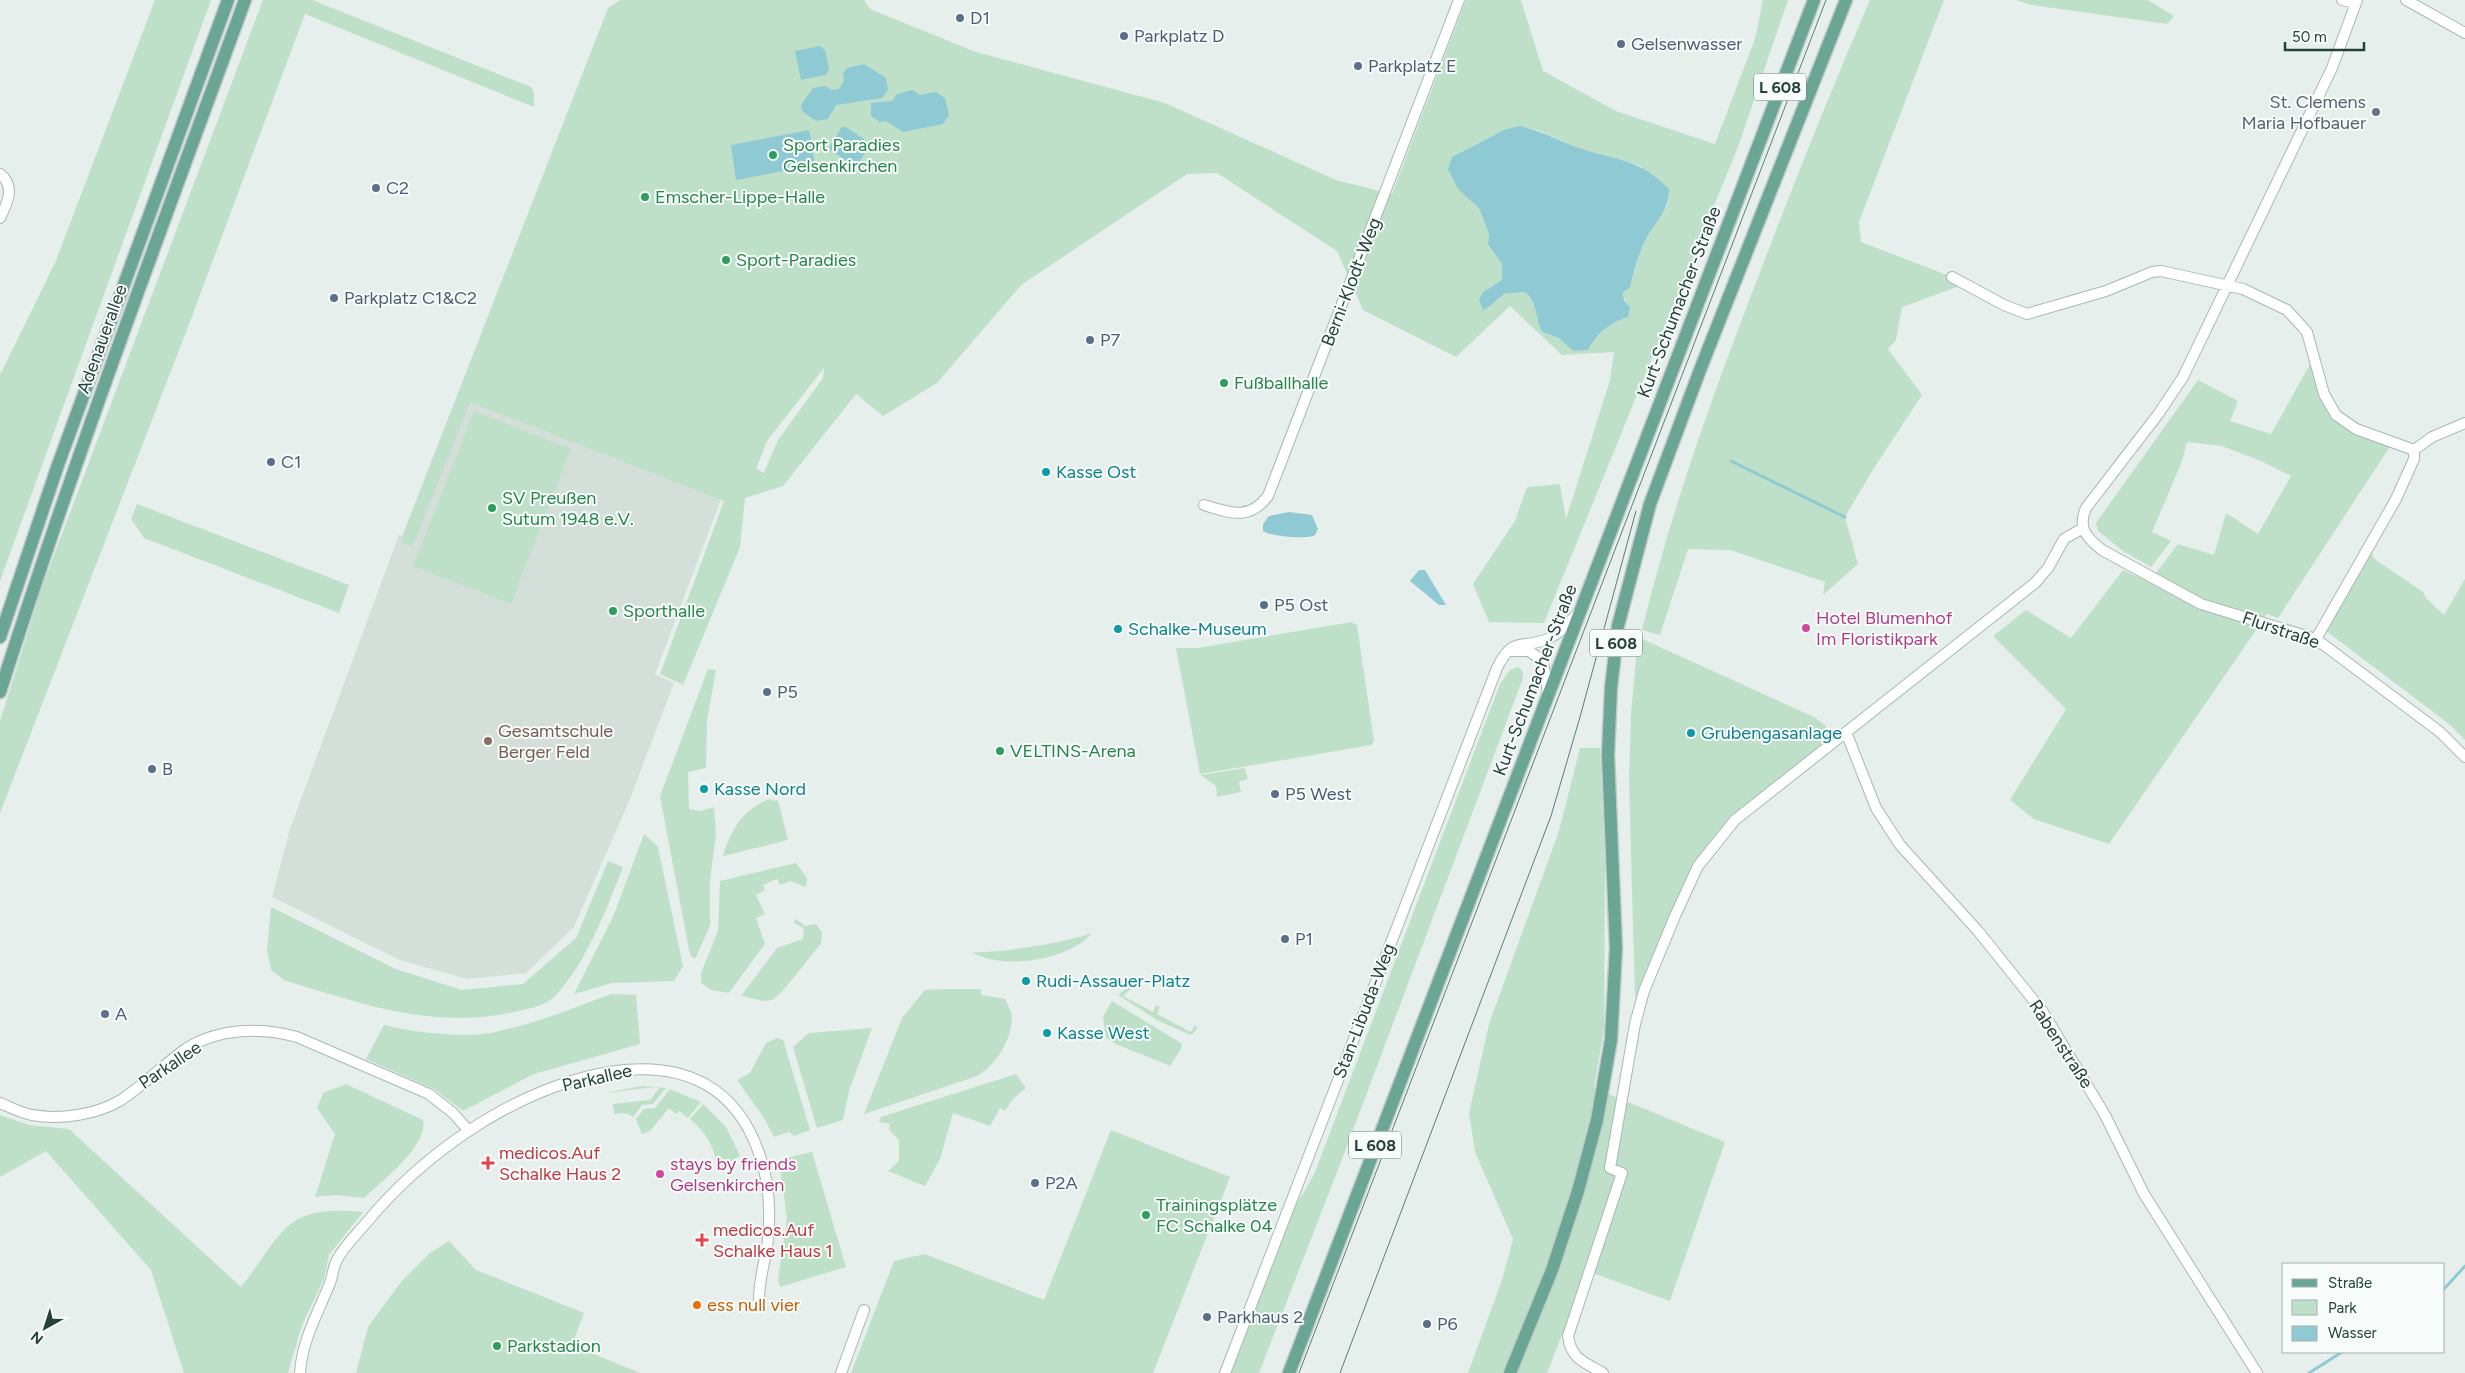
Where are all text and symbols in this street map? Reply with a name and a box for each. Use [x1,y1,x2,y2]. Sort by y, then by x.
place label: D1 [970,7,990,29]
marker: D1 [954,12,966,24]
scale bar [2285,20,2364,52]
place label: Parkplatz D [1134,25,1225,47]
text: 50 m [2292,28,2327,46]
marker: Parkplatz D [1118,30,1130,42]
place label: Gelsenwasser [1631,33,1742,55]
marker: Gelsenwasser [1615,38,1627,50]
place label: Parkplatz E [1368,55,1457,77]
marker: Parkplatz E [1352,60,1364,72]
road number: L 608 [1754,74,1806,100]
place label: St. Clemens Maria Hofbauer [2241,91,2366,134]
marker: St. Clemens Maria Hofbauer [2370,106,2382,118]
place label: Sport Paradies Gelsenkirchen [783,134,900,177]
marker: Sport Paradies Gelsenkirchen [767,149,779,161]
place label: C2 [386,177,409,199]
marker: C2 [370,182,382,194]
place label: Emscher-Lippe-Halle [655,186,825,208]
marker: Emscher-Lippe-Halle [639,191,651,203]
street label: Kurt-Schumacher-Straße [1632,203,1726,401]
street label: Berni-Klodt-Weg [1316,215,1386,349]
place label: Sport-Paradies [736,249,856,271]
marker: Sport-Paradies [720,254,732,266]
street label: Adenauerallee [72,281,132,397]
place label: Parkplatz C1&C2 [344,287,477,309]
marker: Parkplatz C1&C2 [328,292,340,304]
place label: P7 [1100,329,1120,351]
marker: P7 [1084,334,1096,346]
place label: Fußballhalle [1234,372,1329,394]
marker: Fußballhalle [1218,377,1230,389]
place label: C1 [281,451,301,473]
marker: C1 [265,456,277,468]
place label: Kasse Ost [1056,461,1136,483]
marker: Kasse Ost [1040,466,1052,478]
place label: SV Preußen Sutum 1948 e.V. [502,487,634,530]
marker: SV Preußen Sutum 1948 e.V. [486,502,498,514]
street label: Kurt-Schumacher-Straße [1488,581,1582,779]
place label: P5 Ost [1274,594,1329,616]
marker: P5 Ost [1258,599,1270,611]
place label: Sporthalle [623,600,705,622]
marker: Sporthalle [607,605,619,617]
place label: Hotel Blumenhof Im Floristikpark [1816,607,1953,650]
street label: Flurstraße [2239,607,2323,654]
place label: Schalke-Museum [1128,618,1267,640]
marker: Hotel Blumenhof Im Floristikpark [1800,622,1812,634]
marker: Schalke-Museum [1112,623,1124,635]
road number: L 608 [1590,630,1642,656]
place label: P5 [777,681,798,703]
marker: P5 [761,686,773,698]
place label: Gesamtschule Berger Feld [498,720,613,763]
place label: Grubengasanlage [1701,722,1842,744]
marker: Grubengasanlage [1685,727,1697,739]
marker: Gesamtschule Berger Feld [482,735,494,747]
place label: VELTINS-Arena [1010,740,1136,762]
marker: VELTINS-Arena [994,745,1006,757]
place label: B [162,758,173,780]
marker: B [146,763,158,775]
place label: Kasse Nord [714,778,806,800]
marker: Kasse Nord [698,783,710,795]
place label: P5 West [1285,783,1352,805]
marker: P5 West [1269,788,1281,800]
place label: P1 [1295,928,1313,950]
marker: P1 [1279,933,1291,945]
street label: Stan-Libuda-Weg [1328,940,1400,1082]
place label: Rudi-Assauer-Platz [1036,970,1191,992]
marker: Rudi-Assauer-Platz [1020,975,1032,987]
street label: Rabenstraße [2024,996,2098,1093]
place label: A [115,1003,127,1025]
marker: A [99,1008,111,1020]
place label: Kasse West [1057,1022,1150,1044]
marker: Kasse West [1041,1027,1053,1039]
street label: Parkallee [135,1036,206,1094]
street label: Parkallee [560,1059,634,1097]
road number: L 608 [1349,1132,1401,1158]
place label: medicos.Auf Schalke Haus 2 [499,1142,621,1185]
place label: stays by friends Gelsenkirchen [670,1153,796,1196]
marker: medicos.Auf Schalke Haus 2 [481,1156,495,1170]
marker: stays by friends Gelsenkirchen [654,1168,666,1180]
place label: P2A [1045,1172,1078,1194]
marker: P2A [1029,1177,1041,1189]
place label: Trainingsplätze FC Schalke 04 [1156,1194,1277,1237]
marker: Trainingsplätze FC Schalke 04 [1140,1209,1152,1221]
place label: medicos.Auf Schalke Haus 1 [713,1219,833,1262]
marker: medicos.Auf Schalke Haus 1 [695,1233,709,1247]
legend [2282,1263,2445,1353]
text: Straße [2328,1274,2372,1292]
place label: ess null vier [707,1294,800,1316]
marker: ess null vier [691,1299,703,1311]
text: Park [2328,1299,2357,1317]
north arrow [20,1303,70,1353]
place label: Parkhaus 2 [1217,1306,1303,1328]
marker: Parkhaus 2 [1201,1311,1213,1323]
place label: P6 [1437,1313,1458,1335]
marker: P6 [1421,1318,1433,1330]
text: Wasser [2328,1324,2377,1342]
text: N [28,1328,47,1348]
place label: Parkstadion [507,1335,601,1357]
marker: Parkstadion [491,1340,503,1352]

